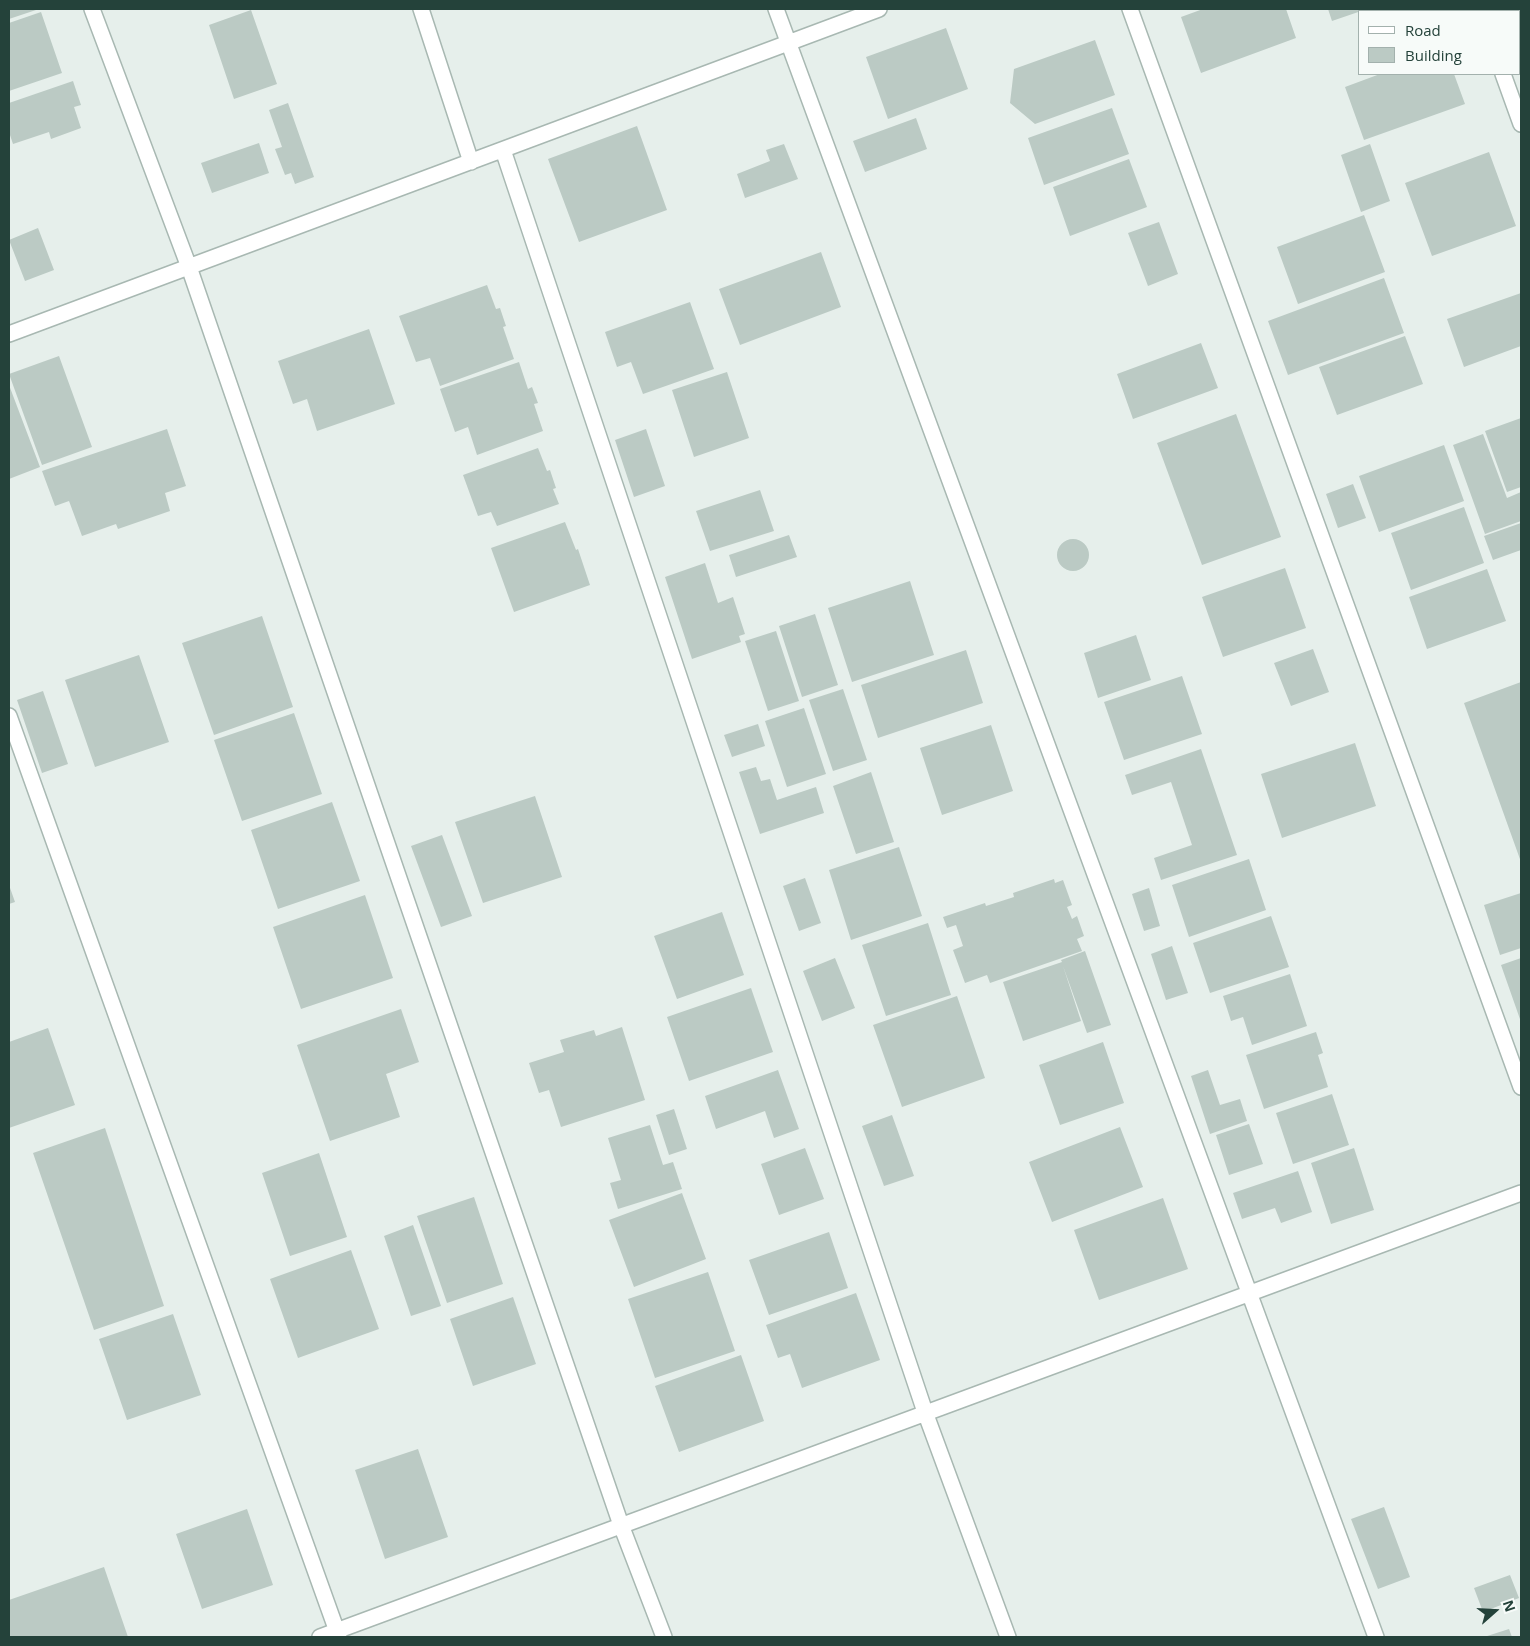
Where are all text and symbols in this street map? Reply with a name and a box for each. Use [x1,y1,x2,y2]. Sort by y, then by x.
legend [1358,10,1520,75]
text: Road [1405,20,1441,40]
text: Building [1405,45,1462,65]
north arrow [1470,1586,1520,1636]
text: N [1499,1597,1520,1614]

